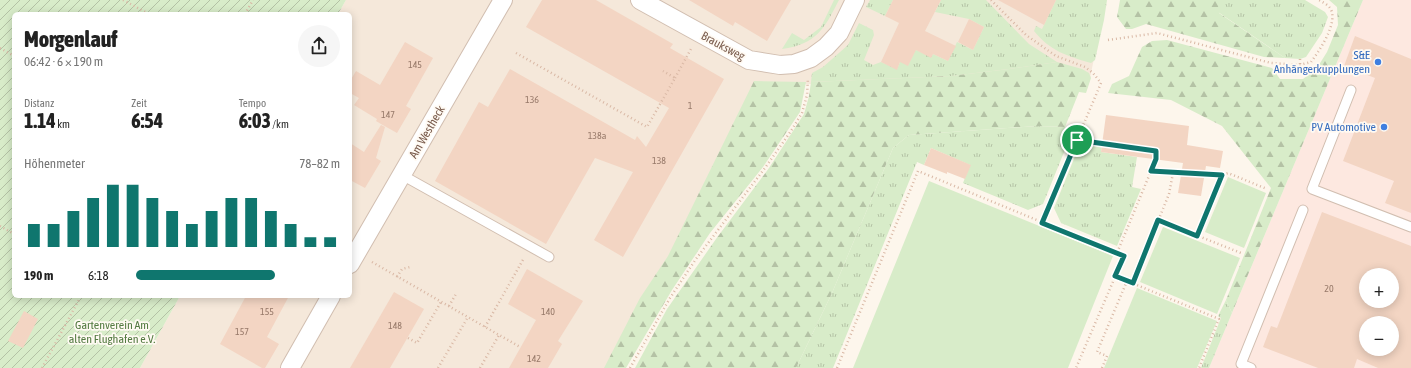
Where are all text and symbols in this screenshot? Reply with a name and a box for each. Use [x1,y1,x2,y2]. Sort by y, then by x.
button: share [298,25,340,67]
text: Morgenlauf [24,26,117,52]
street label: Brauksweg [699,29,748,64]
place label: S&E Anhängerkupplungen [1274,48,1370,76]
text: 06:42 · 6 × 190 m [24,54,103,69]
marker: S&E Anhängerkupplungen [1373,57,1383,67]
house number: 145 [408,59,422,70]
house number: 136 [525,94,539,105]
text: Distanz [24,97,54,109]
text: Zeit [131,97,147,109]
text: Tempo [239,97,266,109]
house number: 1 [688,100,693,111]
street label: Am Westheck [406,103,448,161]
text: 1.14 [24,109,56,132]
text: 6:54 [131,109,163,132]
text: 6:03 [239,109,271,132]
house number: 147 [381,109,395,120]
text: km [56,118,70,130]
text: /km [271,118,289,130]
place label: PV Automotive [1311,120,1376,134]
marker: PV Automotive [1379,122,1389,132]
pin [1060,123,1094,157]
icon: arrive [1066,129,1088,151]
house number: 138a [588,130,607,141]
house number: 138 [652,155,666,166]
text: Höhenmeter [24,156,85,171]
text: 78–82 m [299,156,340,171]
text: 190 m [24,268,53,283]
text: 6:18 [88,268,109,283]
map controls [1359,268,1399,356]
button: + [1359,268,1399,308]
house number: 20 [1324,283,1334,294]
house number: 155 [260,306,274,317]
house number: 140 [541,306,555,317]
button: − [1359,316,1399,356]
park label: Gartenverein Am alten Flughafen e.V. [69,318,155,346]
house number: 148 [388,320,402,331]
house number: 157 [235,326,249,337]
house number: 142 [527,353,541,364]

